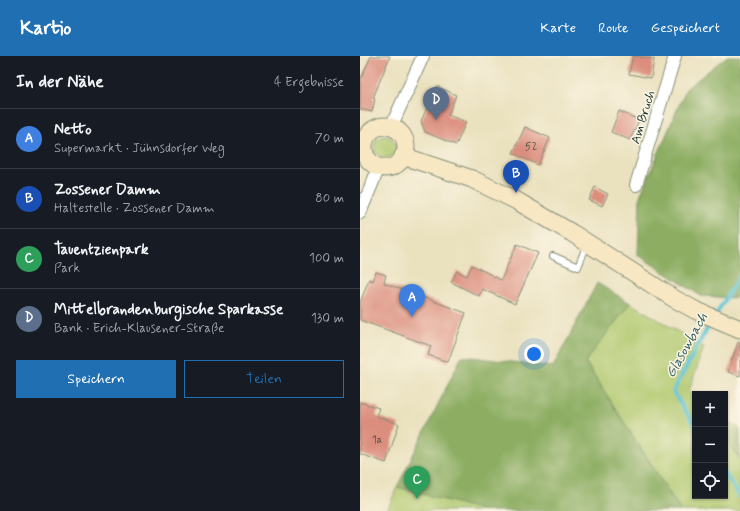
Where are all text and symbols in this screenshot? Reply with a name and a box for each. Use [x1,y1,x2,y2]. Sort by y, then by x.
text: Kartio [20,16,71,41]
text: Karte [540,19,576,37]
text: Route [598,19,629,37]
text: Gespeichert [651,19,720,37]
text: In der Nähe [16,71,104,93]
text: 4 Ergebnisse [274,74,344,91]
pin: D [423,87,449,120]
street label: Am Bruch [627,88,660,146]
text: Netto [54,120,92,140]
text: A [25,130,33,147]
text: 70 m [315,130,344,147]
text: Supermarkt · Jühnsdorfer Weg [54,140,225,157]
house number: 52 [525,140,537,154]
pin: B [503,160,529,193]
text: Zossener Damm [54,180,161,200]
text: B [25,190,33,207]
text: 80 m [315,190,344,207]
text: Haltestelle · Zossener Damm [54,200,215,217]
text: Tauentzienpark [54,240,149,260]
text: C [24,250,34,267]
text: 100 m [309,250,344,267]
text: Park [54,260,80,277]
pin: A [399,284,425,317]
text: Mittelbrandenburgische Sparkasse [54,300,283,320]
text: D [25,310,33,327]
text: 130 m [311,310,344,327]
water label: Glasowbach [662,310,712,381]
text: Bank · Erich-Klausener-Straße [54,320,224,337]
your location [524,344,544,364]
button: Speichern [16,360,176,398]
button: Teilen [184,360,344,398]
map controls [692,391,728,499]
button: + [692,391,728,427]
button: − [692,427,728,463]
house number: 1a [372,433,383,447]
button: locate [692,463,728,499]
pin: C [404,466,430,499]

